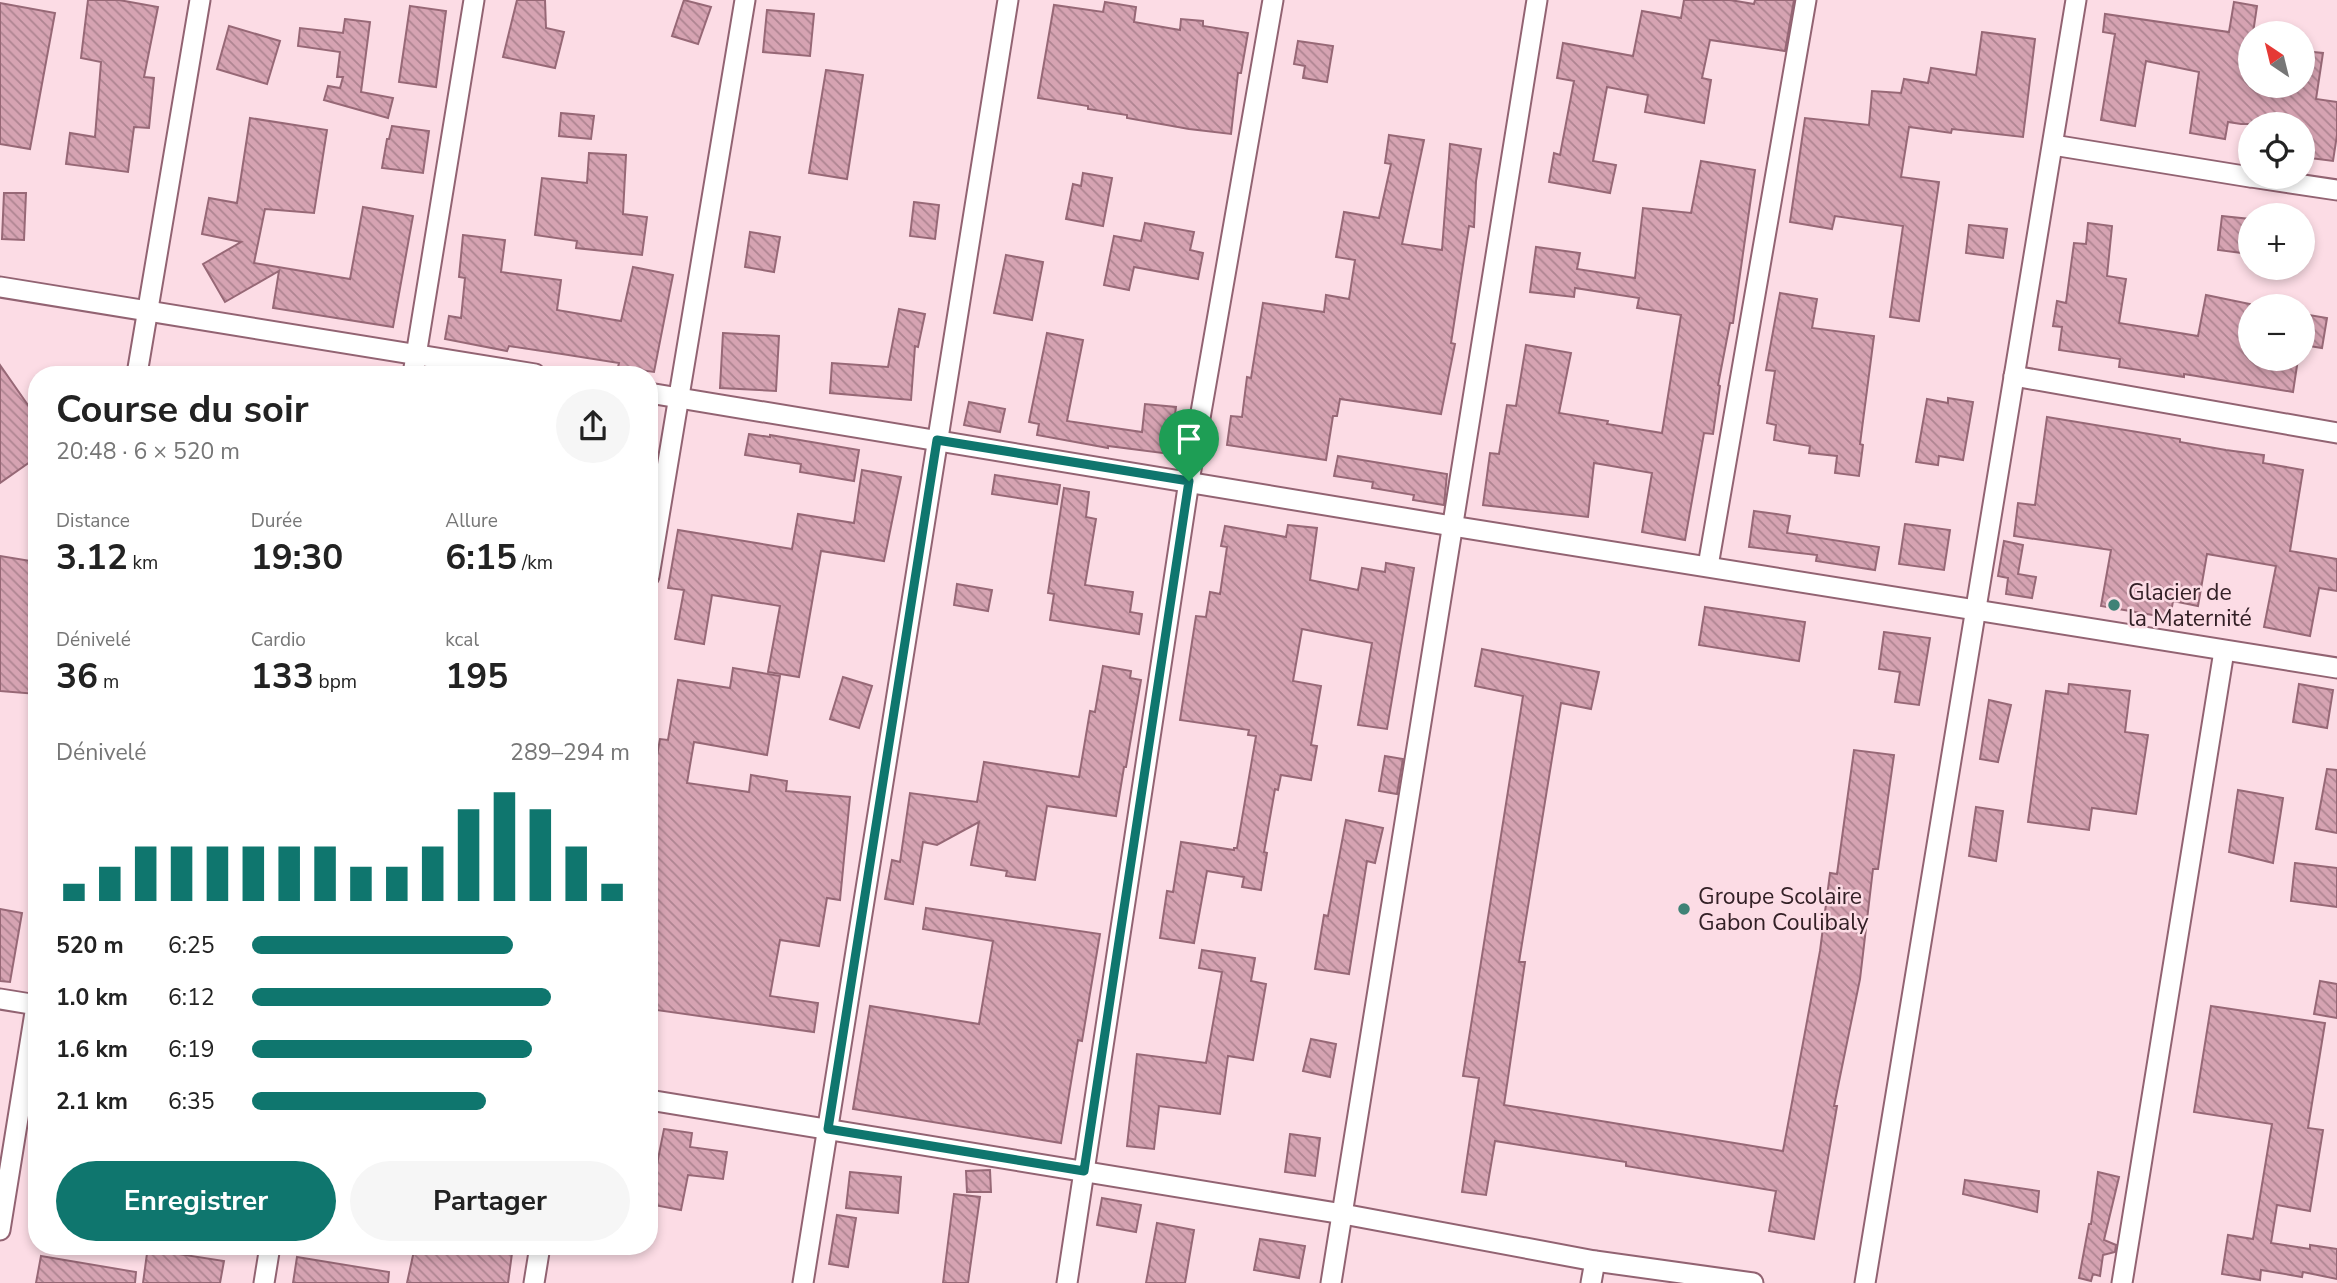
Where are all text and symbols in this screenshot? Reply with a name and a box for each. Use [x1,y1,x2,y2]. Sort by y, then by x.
north arrow [2238,21,2315,98]
map controls [2238,21,2315,371]
button: locate [2238,112,2315,189]
button: + [2238,203,2315,280]
button: − [2238,294,2315,371]
text: Course du soir [56,384,309,435]
button: share [556,389,630,463]
pin [1159,409,1219,481]
icon: arrive [1170,420,1208,458]
text: 20:48 · 6 × 520 m [56,436,240,467]
text: Distance [56,508,130,534]
text: Durée [251,508,302,534]
text: Allure [445,508,498,534]
text: 3.12 [56,534,128,581]
text: 19:30 [251,534,343,581]
text: 6:15 [445,534,517,581]
text: km [128,550,158,576]
text: /km [517,550,553,576]
place label: Glacier de la Maternité [2128,577,2252,634]
marker: Glacier de la Maternité [2106,597,2122,613]
text: Dénivelé [56,627,131,653]
text: Cardio [251,627,306,653]
text: kcal [445,627,479,653]
text: 36 [56,653,98,700]
text: 133 [251,653,314,700]
text: 195 [445,653,508,700]
text: m [98,669,119,695]
text: bpm [314,669,357,695]
text: Dénivelé [56,737,147,768]
text: 289–294 m [510,737,630,768]
place label: Groupe Scolaire Gabon Coulibaly [1698,881,1869,938]
marker: Groupe Scolaire Gabon Coulibaly [1676,901,1692,917]
text: 520 m [56,930,124,961]
text: 6:25 [168,930,215,961]
text: 1.0 km [56,982,128,1013]
text: 6:12 [168,982,215,1013]
text: 1.6 km [56,1034,128,1065]
text: 6:19 [168,1034,215,1065]
text: 2.1 km [56,1086,128,1117]
text: 6:35 [168,1086,215,1117]
button: Enregistrer [56,1161,336,1241]
button: Partager [350,1161,630,1241]

